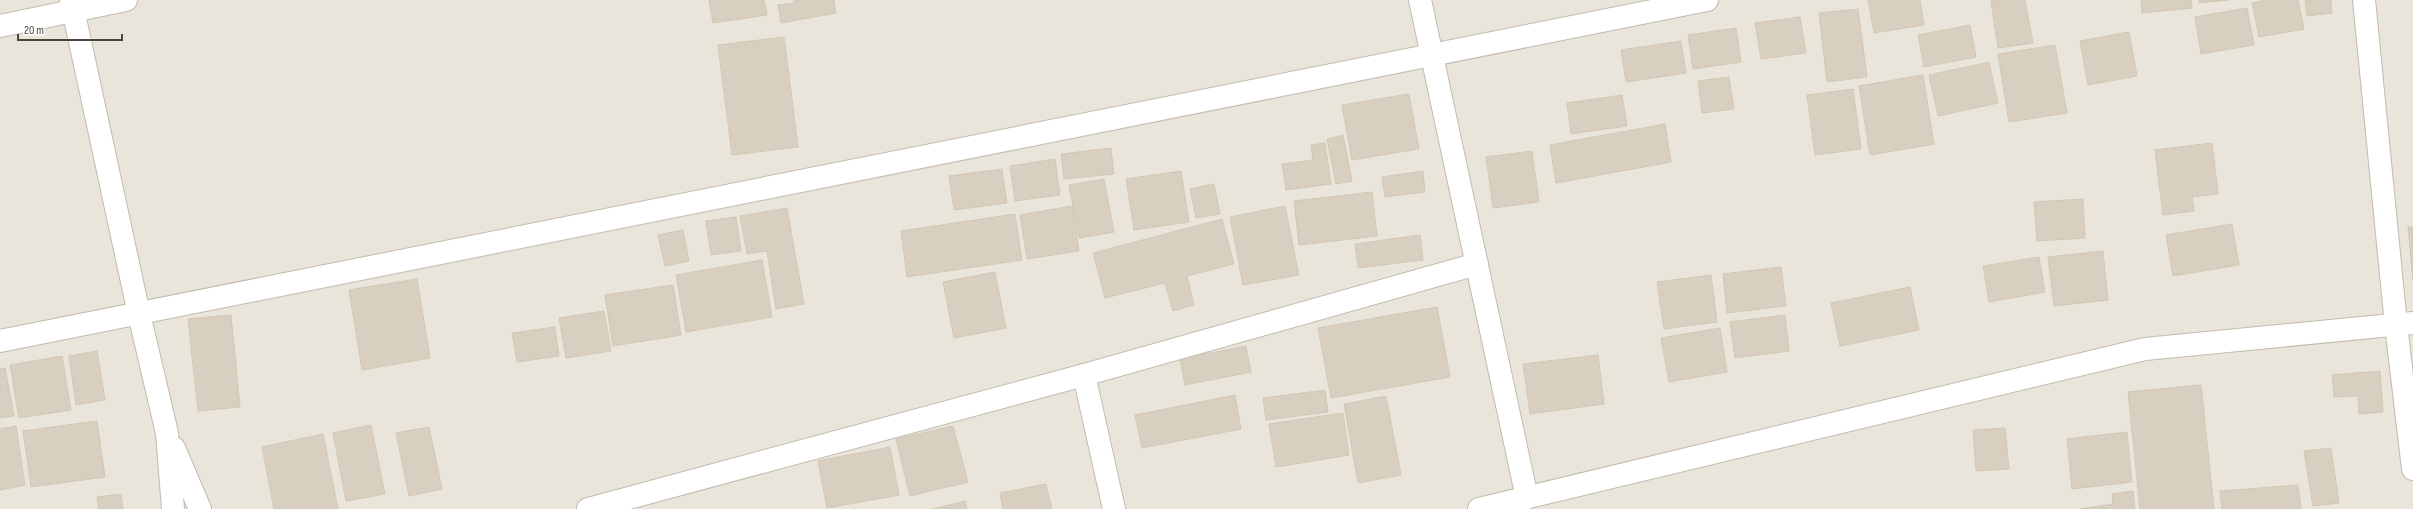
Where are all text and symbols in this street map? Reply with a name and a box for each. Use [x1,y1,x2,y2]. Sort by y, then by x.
scale bar [18,16,122,42]
text: 20 m [24,23,44,38]

